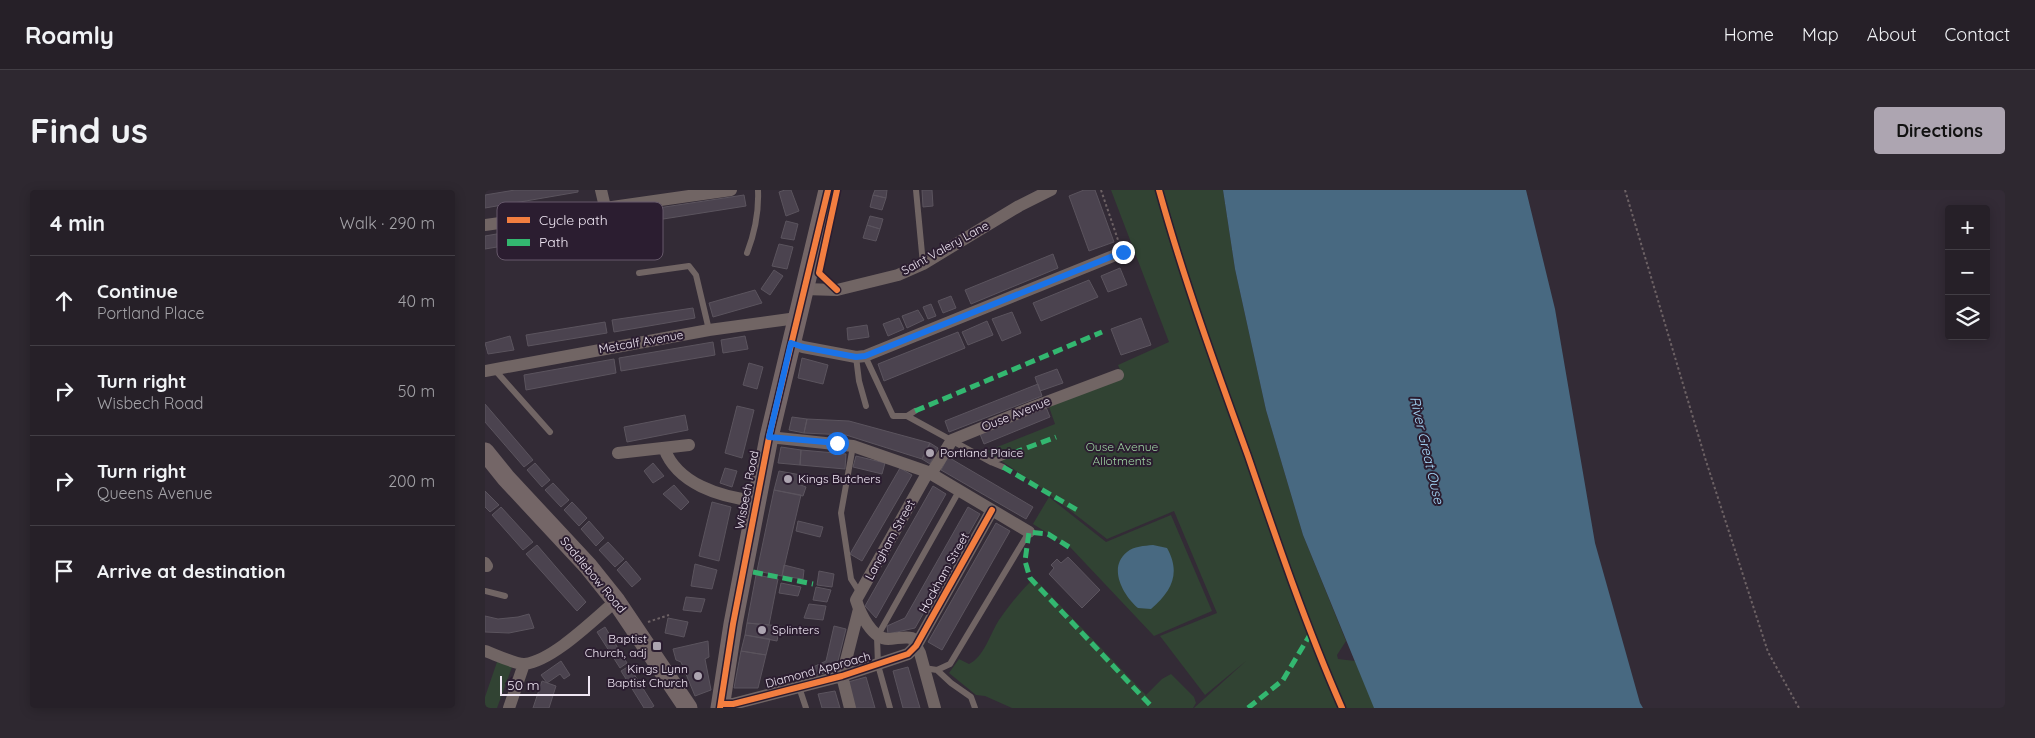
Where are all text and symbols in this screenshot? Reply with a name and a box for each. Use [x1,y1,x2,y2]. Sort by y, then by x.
text: Roamly [25,20,114,50]
text: Home [1724,23,1774,46]
text: Map [1802,23,1839,46]
text: About [1867,23,1917,46]
text: Contact [1945,23,2010,46]
button: Directions [1874,107,2005,154]
text: Find us [30,108,148,152]
legend [497,202,663,260]
map controls [1945,205,1990,340]
button: + [1945,205,1990,250]
text: 4 min [50,210,105,236]
text: Cycle path [539,211,608,229]
text: Walk · 290 m [340,213,435,233]
street label: Saint Valery Lane [898,217,991,278]
text: Path [539,233,568,251]
route end [1112,241,1135,264]
button: − [1945,250,1990,295]
text: Continue [97,279,178,303]
icon: ahead [50,287,78,315]
text: 40 m [398,291,435,311]
button: layers [1945,295,1990,340]
text: Portland Place [97,303,205,323]
street label: Metcalf Avenue [597,327,685,356]
text: Turn right [97,369,186,393]
icon: right [50,377,78,405]
text: 50 m [398,381,435,401]
text: Wisbech Road [97,393,204,413]
street label: Ouse Avenue [979,393,1053,434]
water label: River Great Ouse [1406,394,1448,507]
route start [826,432,849,455]
park label: Ouse Avenue Allotments [1086,439,1159,468]
place label: Portland Plaice [940,445,1023,460]
marker: Portland Plaice [924,447,936,459]
street label: Wisbech Road [732,449,761,531]
text: Turn right [97,459,186,483]
icon: right [50,467,78,495]
text: 200 m [388,471,435,491]
place label: Kings Butchers [798,471,881,486]
marker: Kings Butchers [782,473,794,485]
text: Queens Avenue [97,483,212,503]
street label: Langham Street [861,497,918,582]
street label: Hockham Street [915,530,972,616]
street label: Saddlebow Road [557,534,630,616]
icon: arrive [50,557,78,585]
text: Arrive at destination [97,559,286,583]
place label: Splinters [772,622,820,637]
marker: Splinters [756,624,768,636]
place label: Baptist Church, adj [585,631,647,660]
marker: Baptist Church, adj [651,640,663,652]
street label: Diamond Approach [764,648,872,691]
place label: Kings Lynn Baptist Church [607,661,688,690]
marker: Kings Lynn Baptist Church [692,670,704,682]
scale bar [500,673,590,696]
text: 50 m [507,676,540,694]

